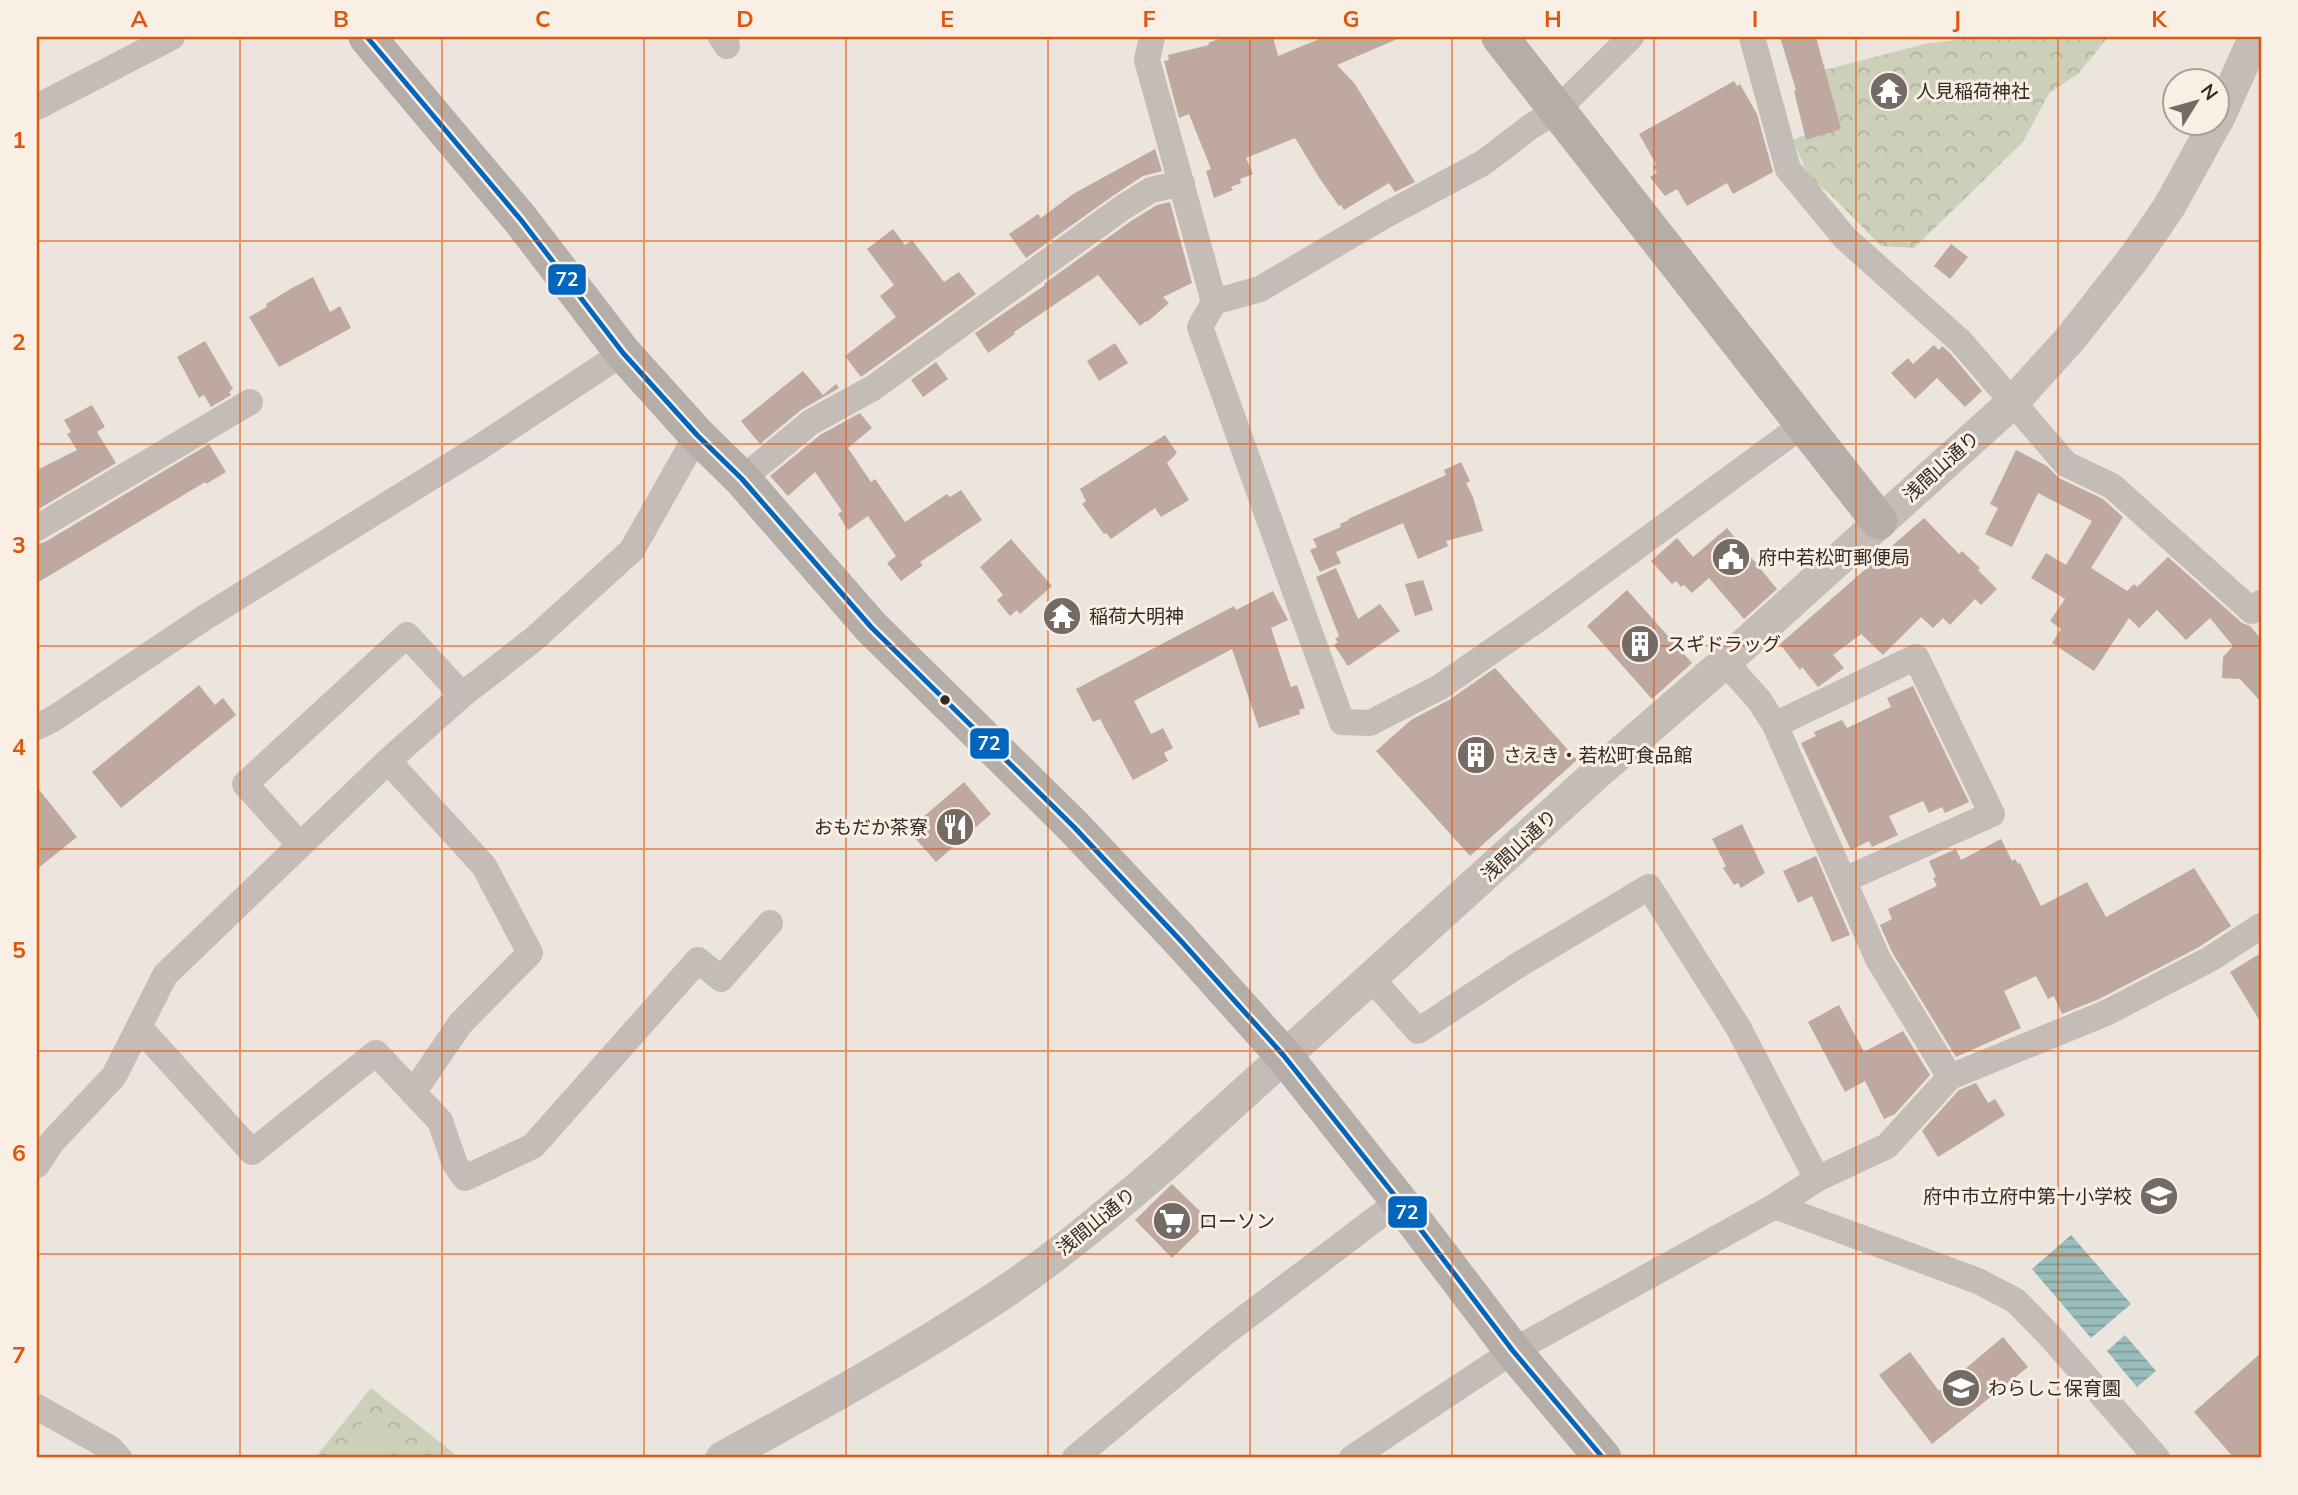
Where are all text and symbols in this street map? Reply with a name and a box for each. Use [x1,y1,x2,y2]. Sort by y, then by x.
text: A [130,4,148,33]
text: B [333,4,349,33]
text: C [535,4,551,33]
text: D [736,4,754,33]
text: E [940,4,954,33]
text: F [1142,4,1156,33]
text: G [1342,4,1360,33]
text: H [1544,4,1562,33]
text: I [1752,4,1758,33]
text: J [1953,4,1961,33]
text: K [2151,4,2168,33]
north arrow [2162,66,2232,136]
temple icon: 人見稲荷神社 [1868,70,1910,112]
place label: 人見稲荷神社 [1916,79,2030,103]
text: N [2196,79,2223,105]
text: 1 [12,125,26,154]
line badge: 72 [547,263,587,296]
text: 72 [556,267,578,291]
text: 2 [12,327,26,356]
street label: 浅間山通り [1898,425,1984,507]
text: 3 [12,530,26,559]
public building icon: 府中若松町郵便局 [1710,536,1752,578]
place label: 府中若松町郵便局 [1758,545,1910,569]
temple icon: 稲荷大明神 [1041,595,1083,637]
place label: 稲荷大明神 [1089,604,1184,628]
building icon: スギドラッグ [1619,623,1661,665]
place label: スギドラッグ [1667,632,1781,656]
unlabelled marker [938,693,952,707]
line badge: 72 [969,727,1010,760]
text: 72 [978,731,1000,755]
text: 4 [12,732,26,761]
building icon: さえき・若松町食品館 [1455,734,1497,776]
place label: さえき・若松町食品館 [1503,743,1692,767]
street label: 浅間山通り [1476,804,1562,886]
restaurant icon: おもだか茶寮 [934,806,976,848]
place label: おもだか茶寮 [814,815,928,839]
text: 5 [12,935,26,964]
text: 6 [12,1138,26,1167]
school or university icon: 府中市立府中第十小学校 [2138,1175,2180,1217]
street label: 浅間山通り [1052,1182,1140,1260]
place label: 府中市立府中第十小学校 [1923,1184,2132,1208]
line badge: 72 [1387,1195,1428,1229]
supermarket icon: ローソン [1151,1200,1193,1242]
text: 72 [1396,1200,1418,1224]
place label: ローソン [1199,1209,1275,1233]
text: 7 [12,1340,26,1369]
school or university icon: わらしこ保育園 [1940,1367,1982,1409]
place label: わらしこ保育園 [1988,1376,2121,1400]

